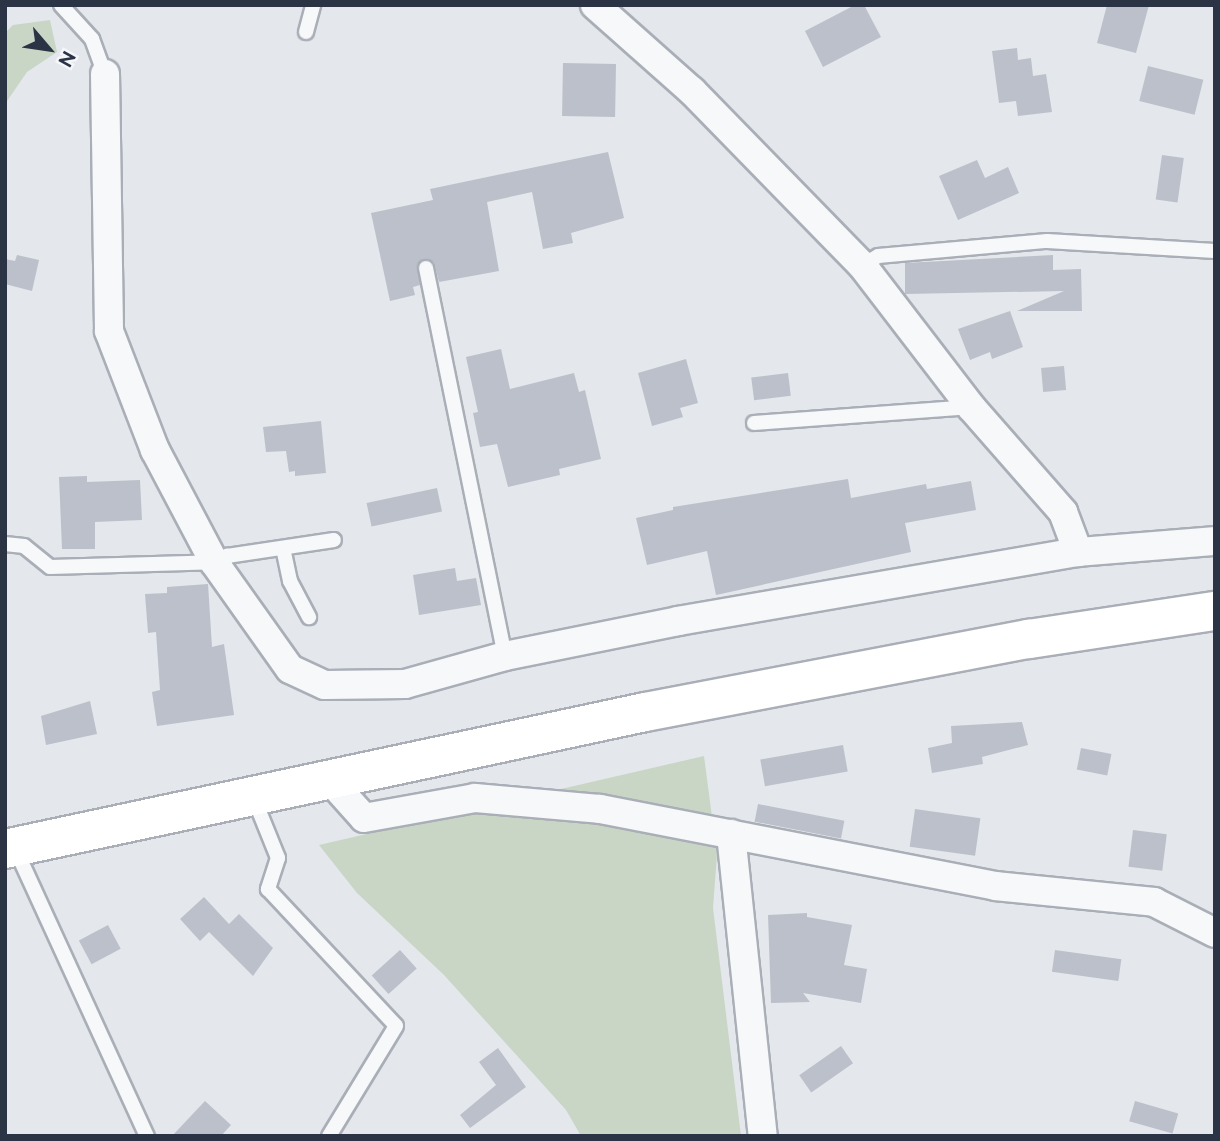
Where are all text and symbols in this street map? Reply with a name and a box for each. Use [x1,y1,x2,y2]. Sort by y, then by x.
north arrow [14,14,84,84]
text: N [54,48,81,71]

